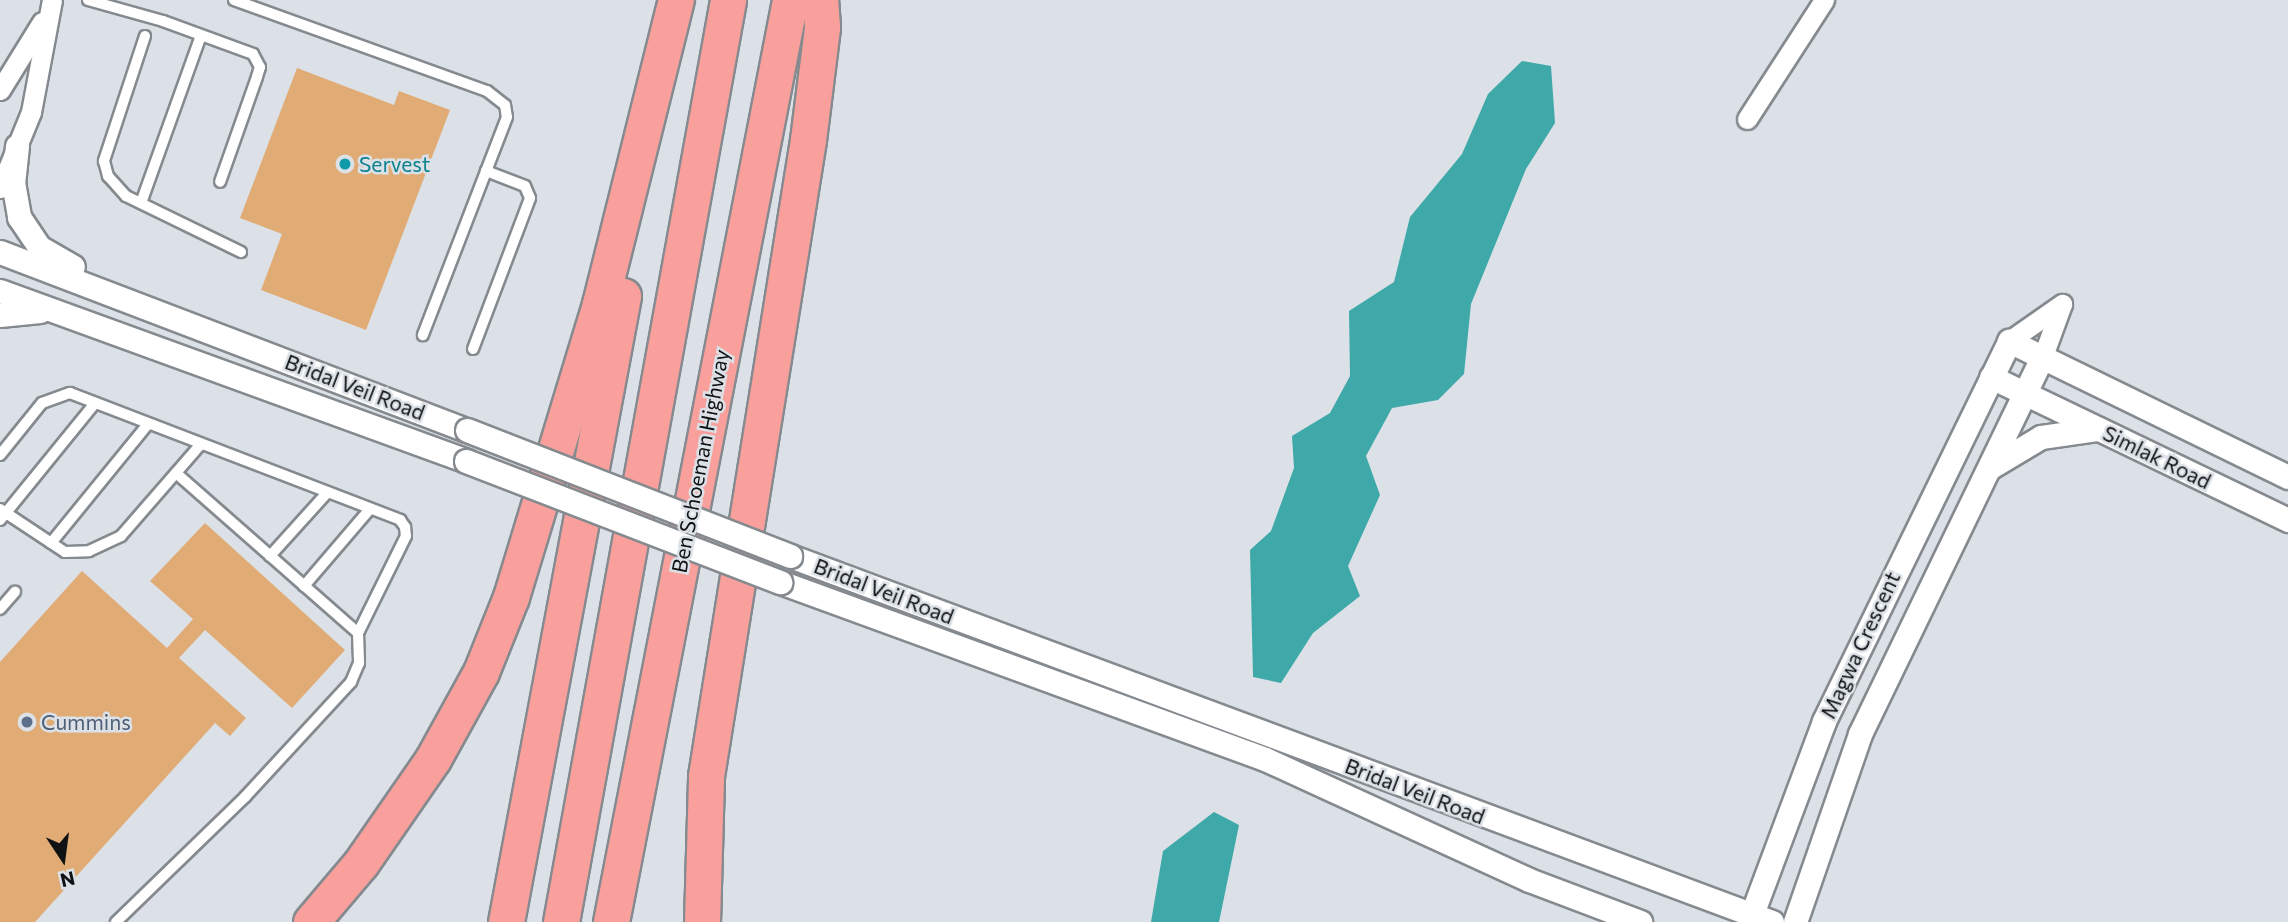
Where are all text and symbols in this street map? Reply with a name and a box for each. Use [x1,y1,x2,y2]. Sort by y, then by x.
place label: Servest [359,151,430,177]
marker: Servest [337,156,353,172]
street label: Ben Schoeman Highway [666,347,734,575]
street label: Bridal Veil Road [282,349,428,425]
street label: Simlak Road [2099,420,2215,494]
street label: Bridal Veil Road [811,553,957,629]
street label: Magwa Crescent [1815,568,1905,722]
place label: Cummins [41,709,131,735]
marker: Cummins [19,714,35,730]
street label: Bridal Veil Road [1342,753,1488,829]
north arrow [28,824,98,894]
text: N [58,867,77,893]

